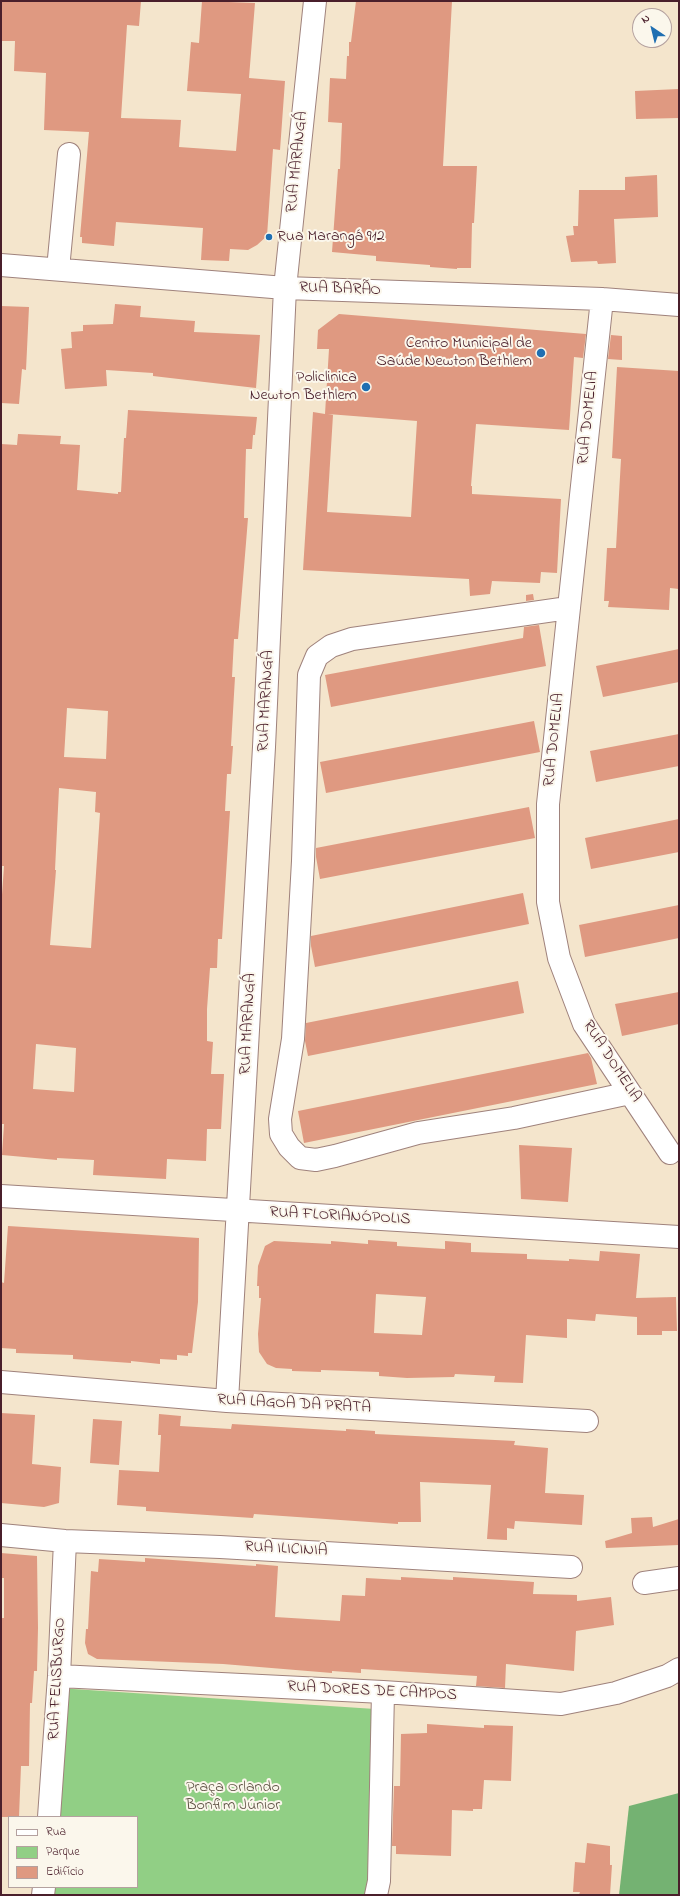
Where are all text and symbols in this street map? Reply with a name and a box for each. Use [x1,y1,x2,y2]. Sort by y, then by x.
north arrow [632,8,672,48]
text: N [638,10,653,28]
street label: RUA MARANGÁ [283,110,313,214]
place label: Rua Marangá 912 [277,227,385,247]
marker: Rua Marangá 912 [264,232,274,242]
street label: RUA BARÃO [299,279,381,301]
place label: Centro Municipal de Saúde Newton Bethlem [377,334,532,372]
marker: Centro Municipal de Saúde Newton Bethlem [535,347,547,359]
place label: Policlinica Newton Bethlem [250,368,357,406]
street label: RUA DOMELIA [575,370,603,466]
marker: Policlinica Newton Bethlem [360,381,372,393]
street label: RUA MARANGÁ [255,650,279,752]
street label: RUA DOMELIA [541,692,569,788]
street label: RUA MARANGÁ [237,973,261,1075]
street label: RUA DOMELIA [577,1017,645,1107]
street label: RUA FLORIANÓPOLIS [269,1204,411,1230]
street label: RUA LAGOA DA PRATA [217,1391,371,1419]
street label: RUA ILICINIA [244,1538,328,1562]
street label: RUA FELISBURGO [45,1617,71,1741]
street label: RUA DORES DE CAMPOS [287,1678,457,1706]
park label: Praça Orlando Bonfim Júnior [186,1778,280,1816]
legend [8,1816,138,1888]
text: Rua [46,1823,66,1841]
text: Parque [46,1843,80,1861]
text: Edifício [46,1863,84,1881]

